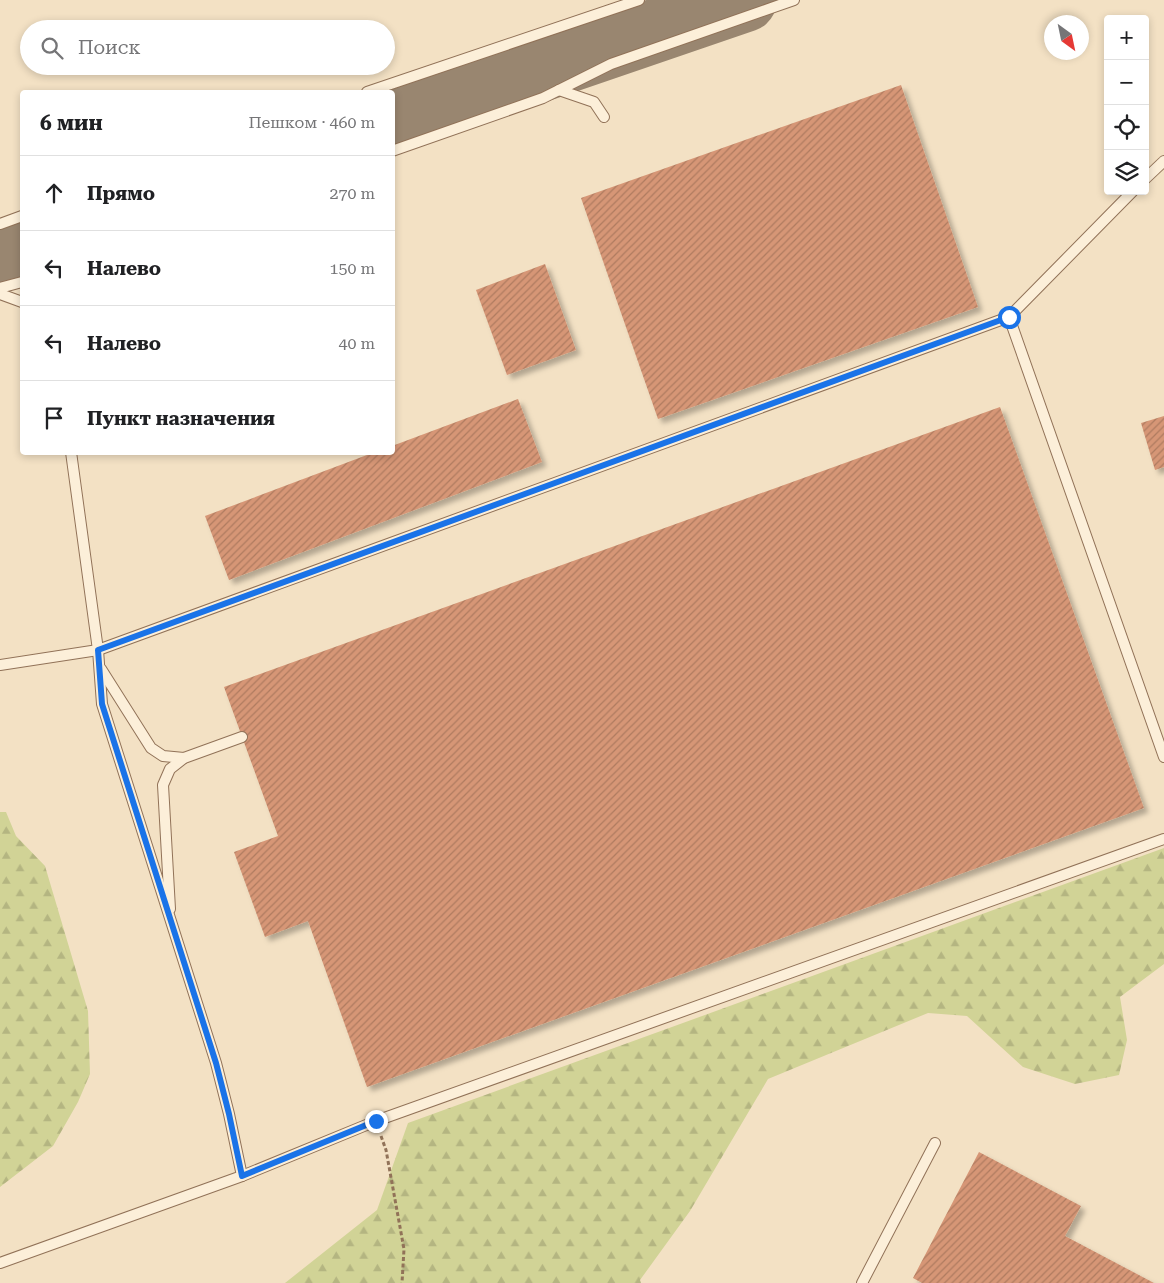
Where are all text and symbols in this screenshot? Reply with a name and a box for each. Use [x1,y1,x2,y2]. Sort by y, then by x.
north arrow [1044,15,1089,60]
map controls [1104,15,1149,195]
button: + [1104,15,1149,60]
search box [20,20,395,75]
icon: search [38,34,66,62]
text: Поиск [78,36,141,59]
button: − [1104,60,1149,105]
button: locate [1104,105,1149,150]
text: 6 мин [40,111,103,135]
text: Пешком · 460 m [248,113,375,132]
button: layers [1104,150,1149,195]
icon: ahead [40,179,68,207]
text: Прямо [87,182,155,205]
text: 270 m [329,184,375,203]
icon: left [40,254,68,282]
text: Налево [87,257,161,280]
text: 150 m [329,259,375,278]
route start [998,306,1021,329]
icon: left [40,329,68,357]
text: Налево [87,332,161,355]
text: 40 m [338,334,375,353]
icon: arrive [40,404,68,432]
text: Пункт назначения [87,407,275,430]
route end [365,1110,388,1133]

